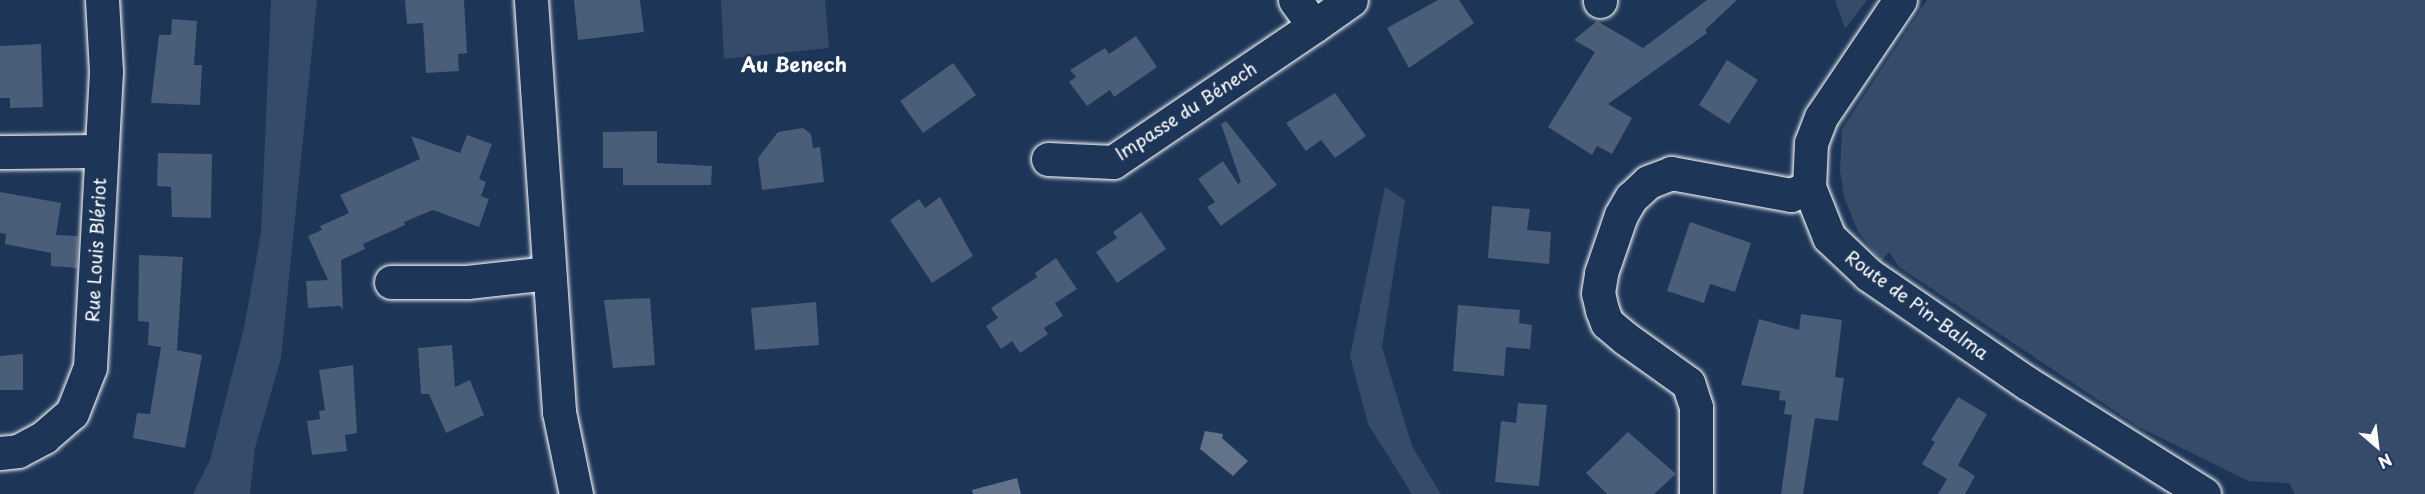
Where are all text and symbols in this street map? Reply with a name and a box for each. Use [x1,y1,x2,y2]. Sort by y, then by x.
district label: Au Benech [741,52,847,76]
street label: Impasse du Bénech [1110,57,1262,165]
street label: Rue Louis Blériot [81,177,111,323]
street label: Route de Pin-Balma [1841,245,1993,365]
north arrow [2347,416,2407,476]
text: N [2374,448,2397,475]

